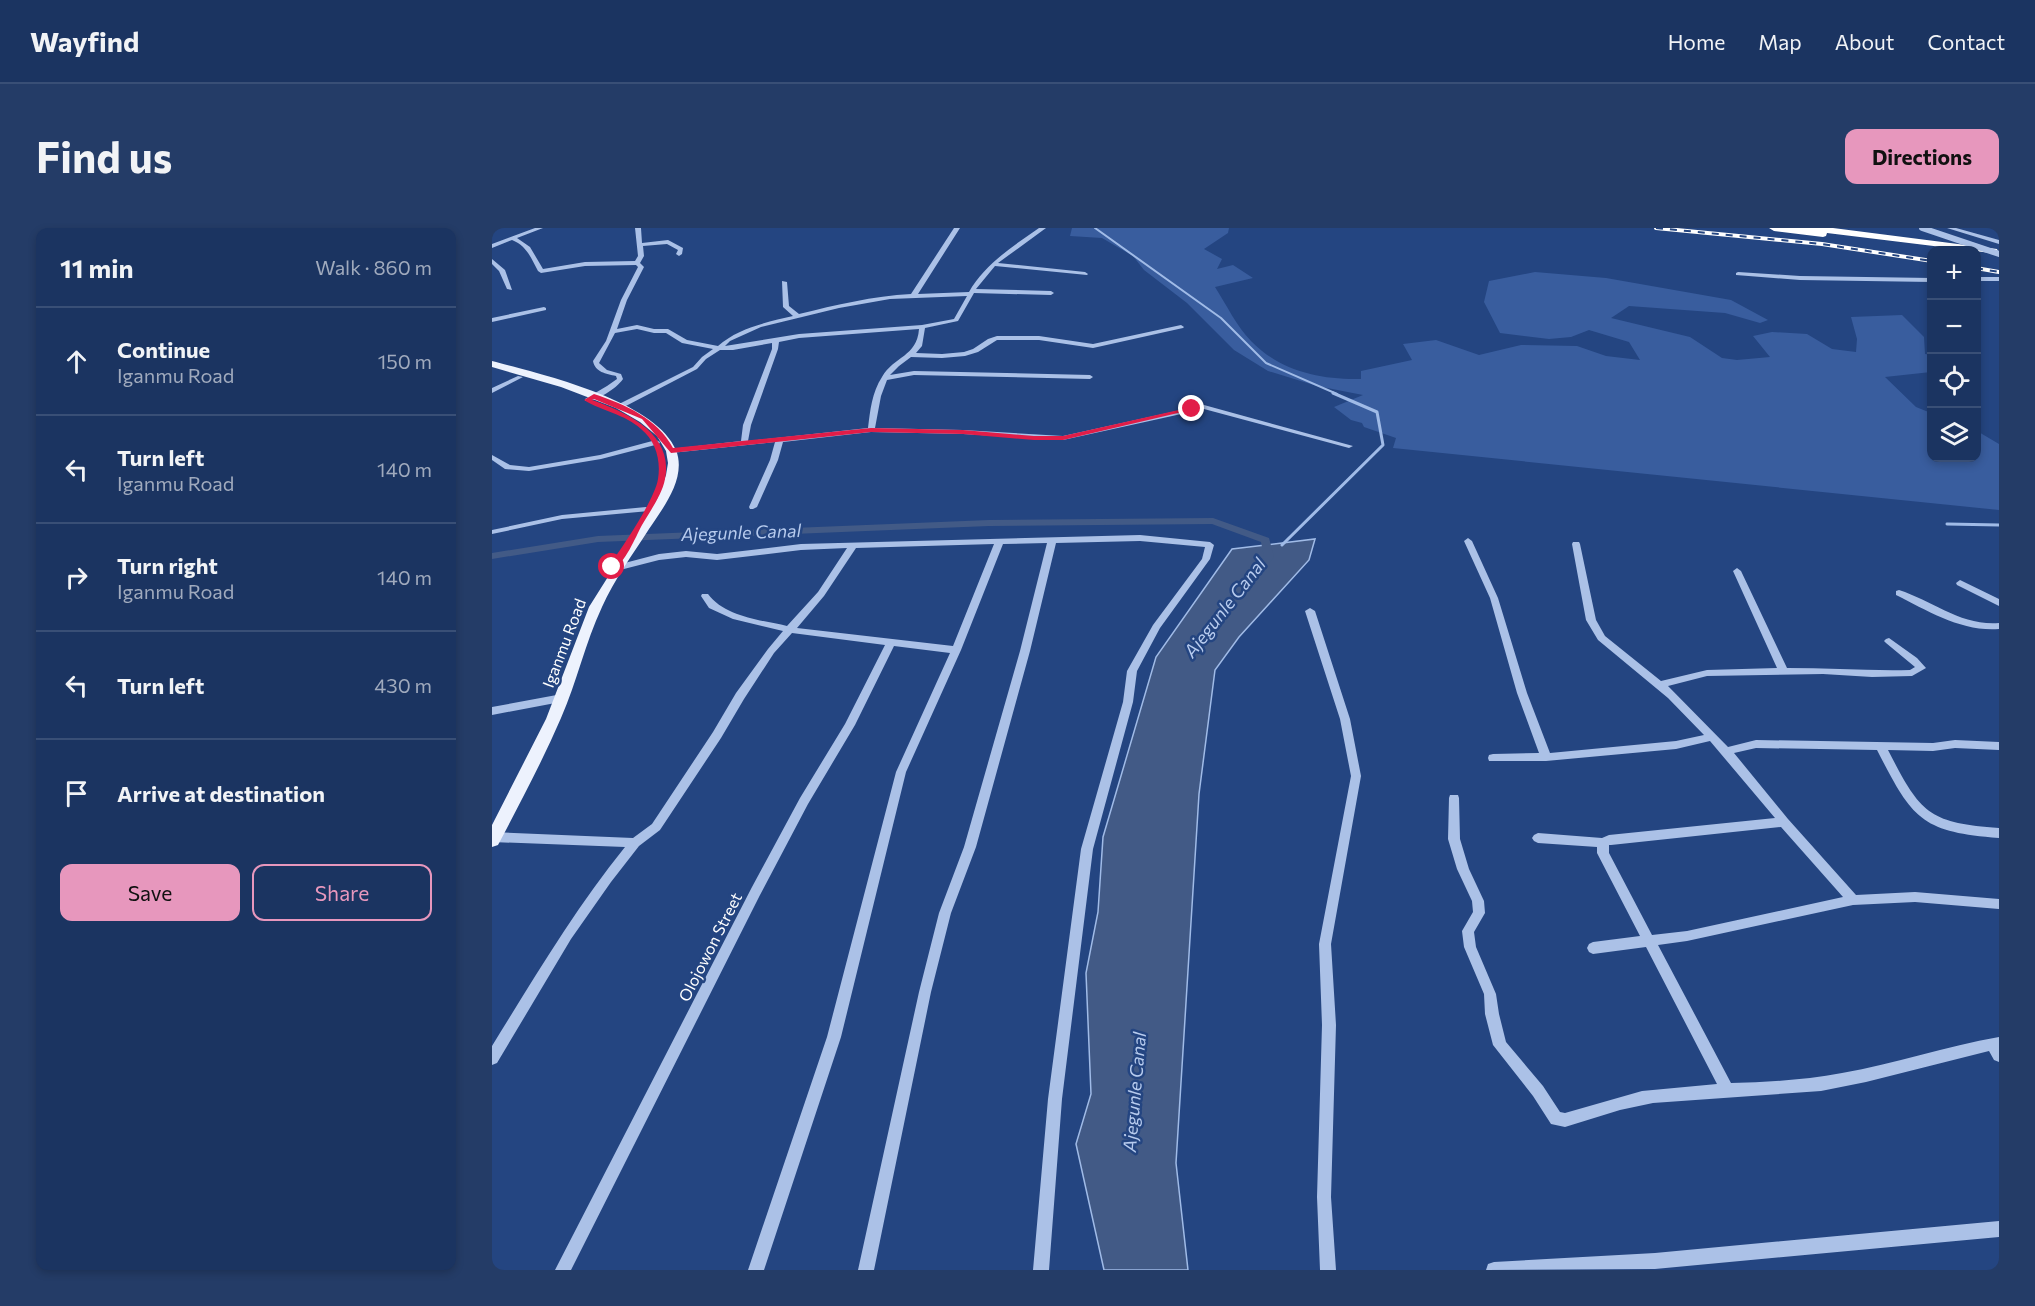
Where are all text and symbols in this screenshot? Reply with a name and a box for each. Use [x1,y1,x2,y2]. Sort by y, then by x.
text: Wayfind [30,24,139,58]
text: Home [1668,29,1725,54]
text: Map [1758,29,1802,54]
text: About [1835,29,1894,54]
text: Contact [1927,29,2005,54]
button: Directions [1845,129,1999,184]
text: Find us [36,130,172,182]
map controls [1927,246,1981,462]
button: + [1927,246,1981,300]
text: 11 min [60,252,133,283]
text: Walk · 860 m [315,255,432,279]
button: − [1927,300,1981,354]
text: Continue [117,336,210,363]
icon: ahead [60,345,93,378]
text: 150 m [378,349,432,373]
button: locate [1927,354,1981,408]
text: Iganmu Road [117,363,234,387]
route end [1178,395,1204,421]
button: layers [1927,408,1981,462]
text: Turn left [117,444,204,471]
icon: left [60,453,93,486]
text: 140 m [377,457,432,481]
text: Iganmu Road [117,471,234,495]
water label: Ajegunle Canal [680,519,802,545]
text: Turn right [117,552,218,579]
route start [598,553,624,579]
water label: Ajegunle Canal [1178,553,1270,662]
icon: right [60,561,93,594]
text: 140 m [377,565,432,589]
text: Iganmu Road [117,579,234,603]
street label: Iganmu Road [538,596,589,690]
icon: left [60,669,93,702]
text: Turn left [117,672,204,699]
text: 430 m [374,673,432,697]
icon: arrive [60,777,93,810]
text: Arrive at destination [117,780,325,807]
button: Save [60,864,240,921]
button: Share [252,864,432,921]
street label: Olojowon Street [674,889,745,1004]
water label: Ajegunle Canal [1118,1031,1150,1154]

